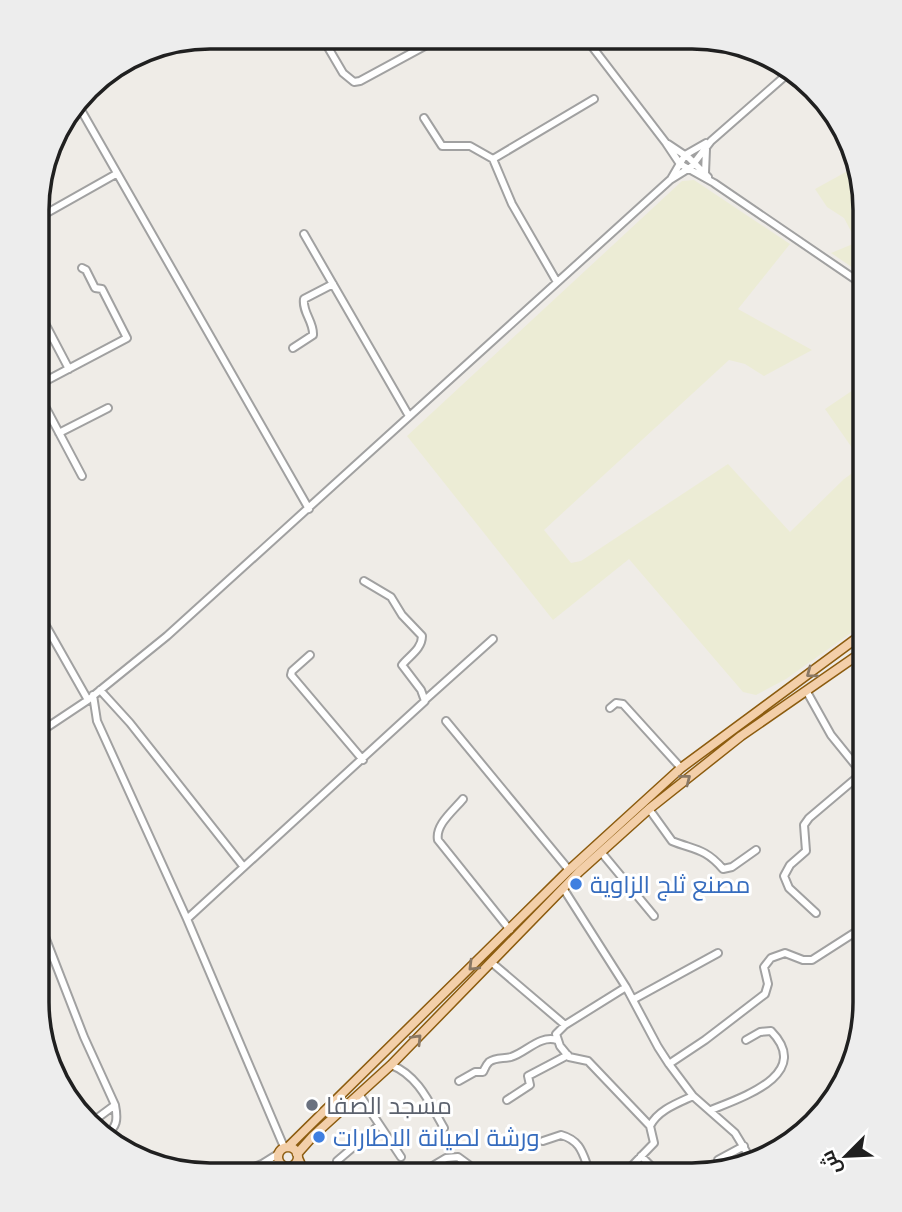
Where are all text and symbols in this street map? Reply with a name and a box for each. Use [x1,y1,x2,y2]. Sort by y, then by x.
one-way arrow [806,665,818,677]
one-way arrow [679,775,691,788]
place label: مصنع ثلج الزاوية [590,871,750,901]
marker: مصنع ثلج الزاوية [568,876,584,892]
one-way arrow [469,958,481,970]
one-way arrow [408,1034,421,1047]
place label: مسجد الصفا [326,1092,452,1119]
marker: مسجد الصفا [304,1097,320,1113]
north arrow [811,1121,881,1191]
place label: ورشة لصيانة الاطارات [333,1124,540,1151]
marker: ورشة لصيانة الاطارات [311,1129,327,1145]
text: ش [816,1147,846,1178]

